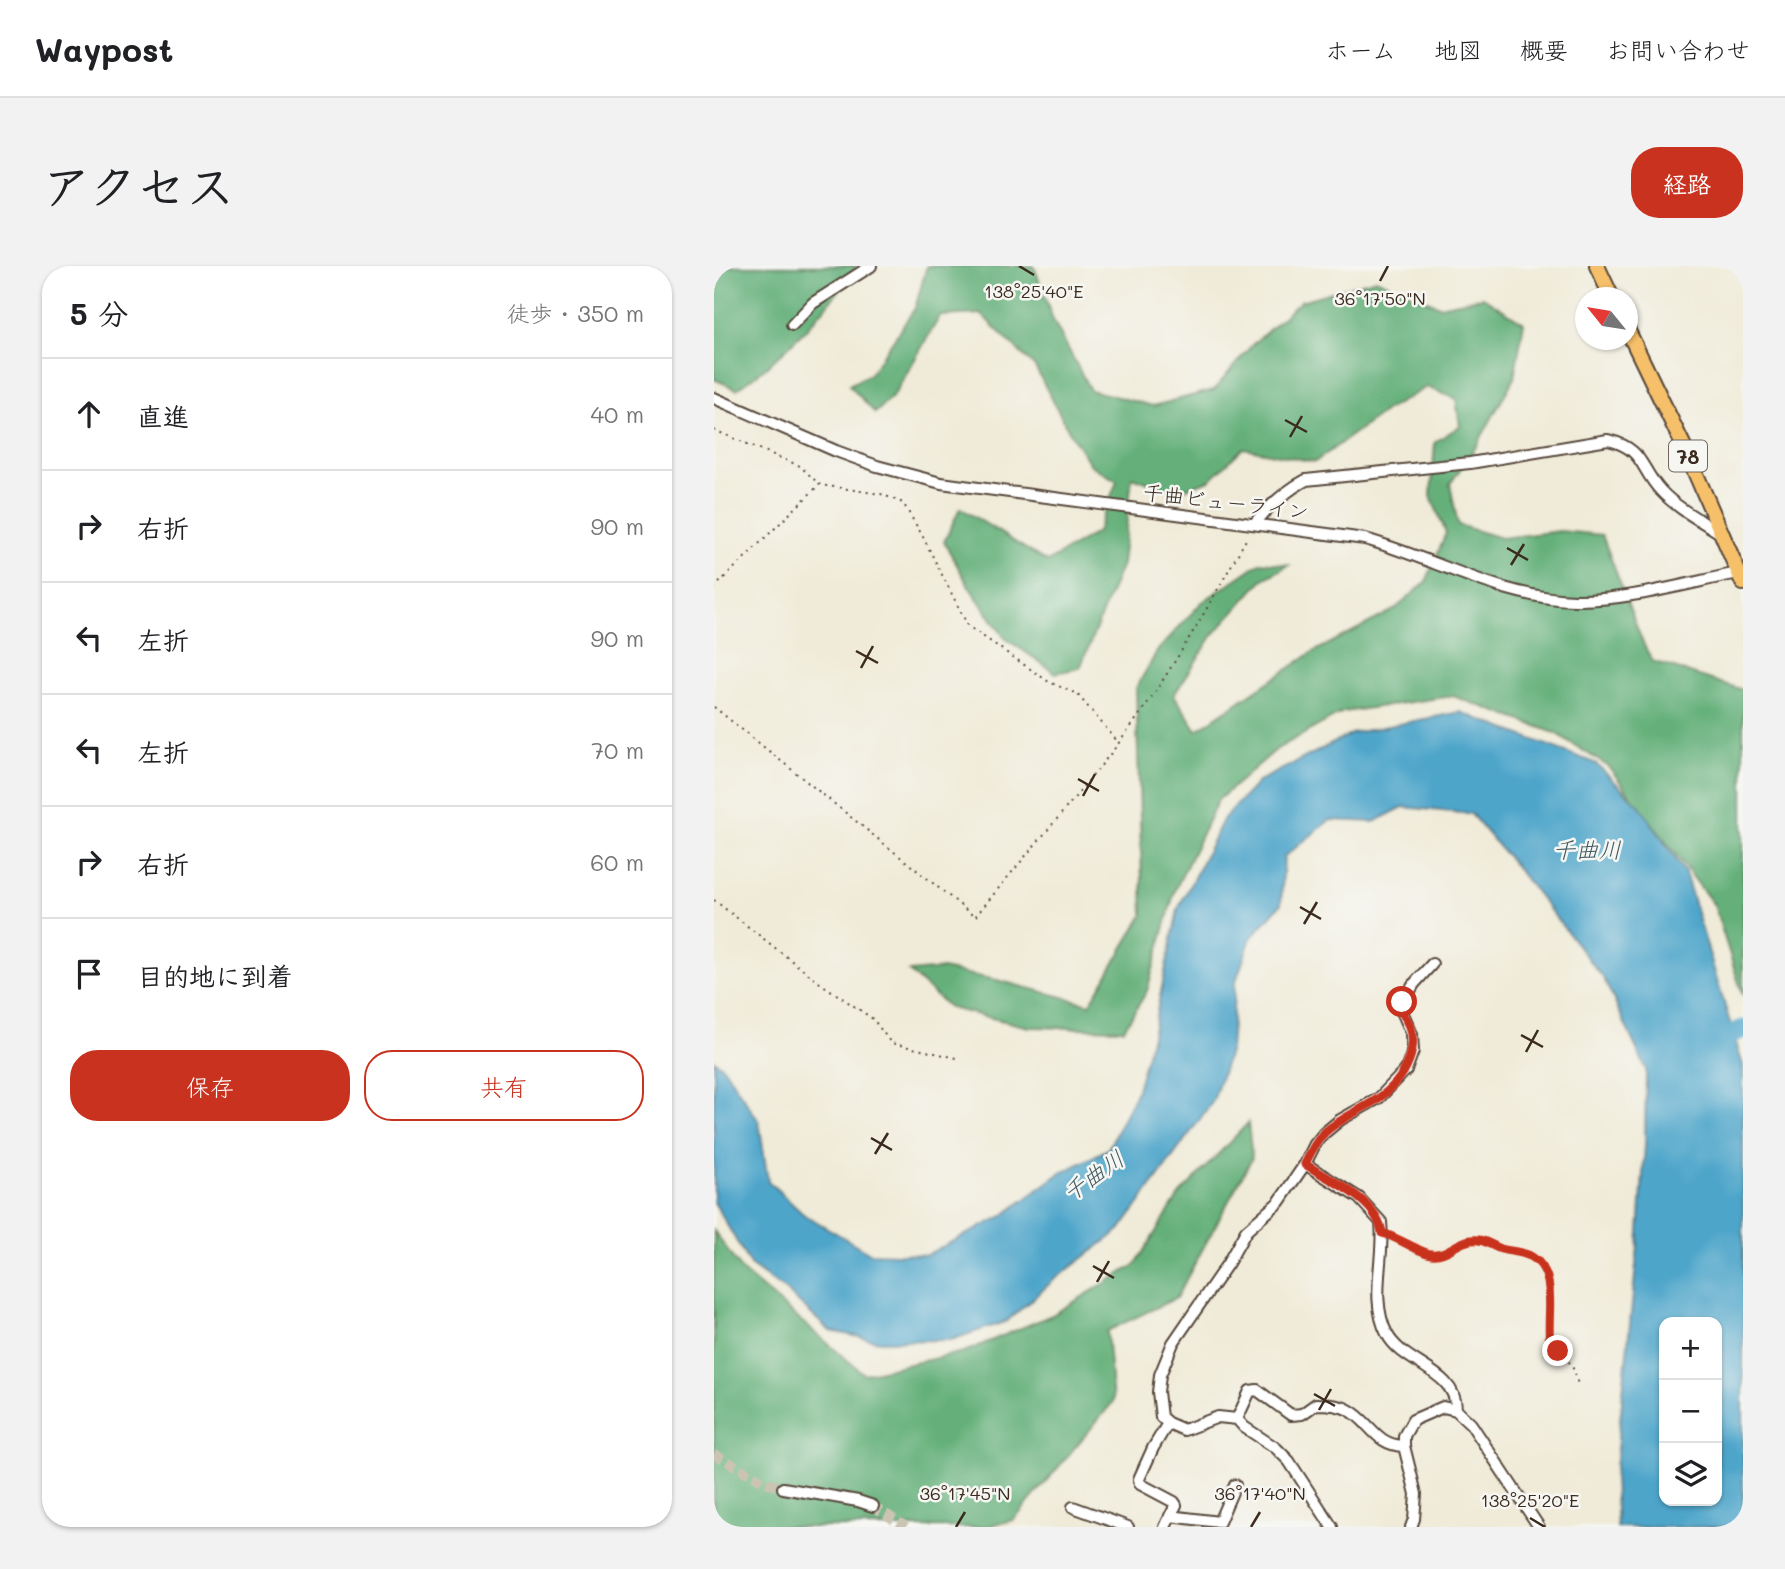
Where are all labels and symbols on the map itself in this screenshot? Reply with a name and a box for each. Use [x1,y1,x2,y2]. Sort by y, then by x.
text: 138°25'40"E [984,279,1084,303]
text: 36°17'50"N [1334,286,1426,310]
north arrow [1575,287,1638,350]
road number: 78 [1669,440,1707,472]
street label: 千曲ビューライン [1141,477,1311,525]
water label: 千曲川 [1553,834,1622,864]
route start [1386,986,1417,1017]
water label: 千曲川 [1056,1143,1130,1207]
route end [1542,1335,1573,1366]
text: 36°17'45"N [919,1481,1011,1505]
text: 36°17'40"N [1214,1481,1306,1505]
text: 138°25'20"E [1481,1488,1579,1512]

